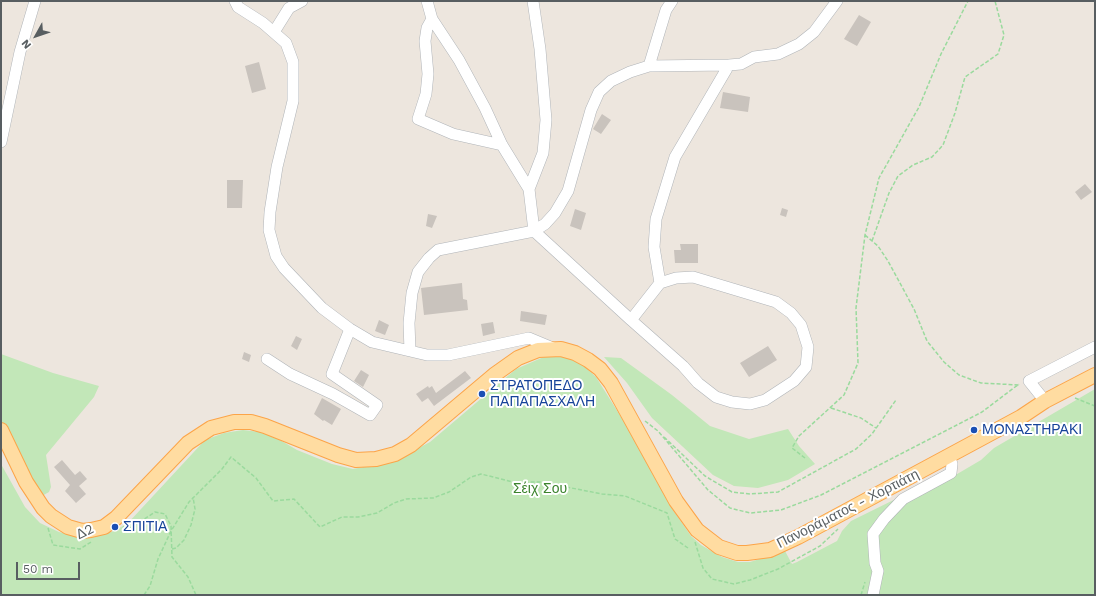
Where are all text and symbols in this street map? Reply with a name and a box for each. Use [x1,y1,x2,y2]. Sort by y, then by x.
north arrow [16,16,56,56]
text: N [19,37,34,51]
place label: ΣΤΡΑΤΟΠΕΔΟ ΠΑΠΑΠΑΣΧΑΛΗ [490,378,595,410]
marker: ΣΤΡΑΤΟΠΕΔΟ ΠΑΠΑΠΑΣΧΑΛΗ [477,389,487,399]
place label: ΜΟΝΑΣΤΗΡΑΚΙ [982,422,1082,438]
marker: ΜΟΝΑΣΤΗΡΑΚΙ [969,425,979,435]
street label: Πανοράματος - Χορτιάτη [774,466,922,552]
park label: Σέιχ Σου [513,481,567,497]
place label: ΣΠΙΤΙΑ [123,519,167,535]
street label: Δ2 [73,521,97,543]
marker: ΣΠΙΤΙΑ [110,522,120,532]
scale bar [18,554,82,580]
text: 50 m [23,562,53,576]

